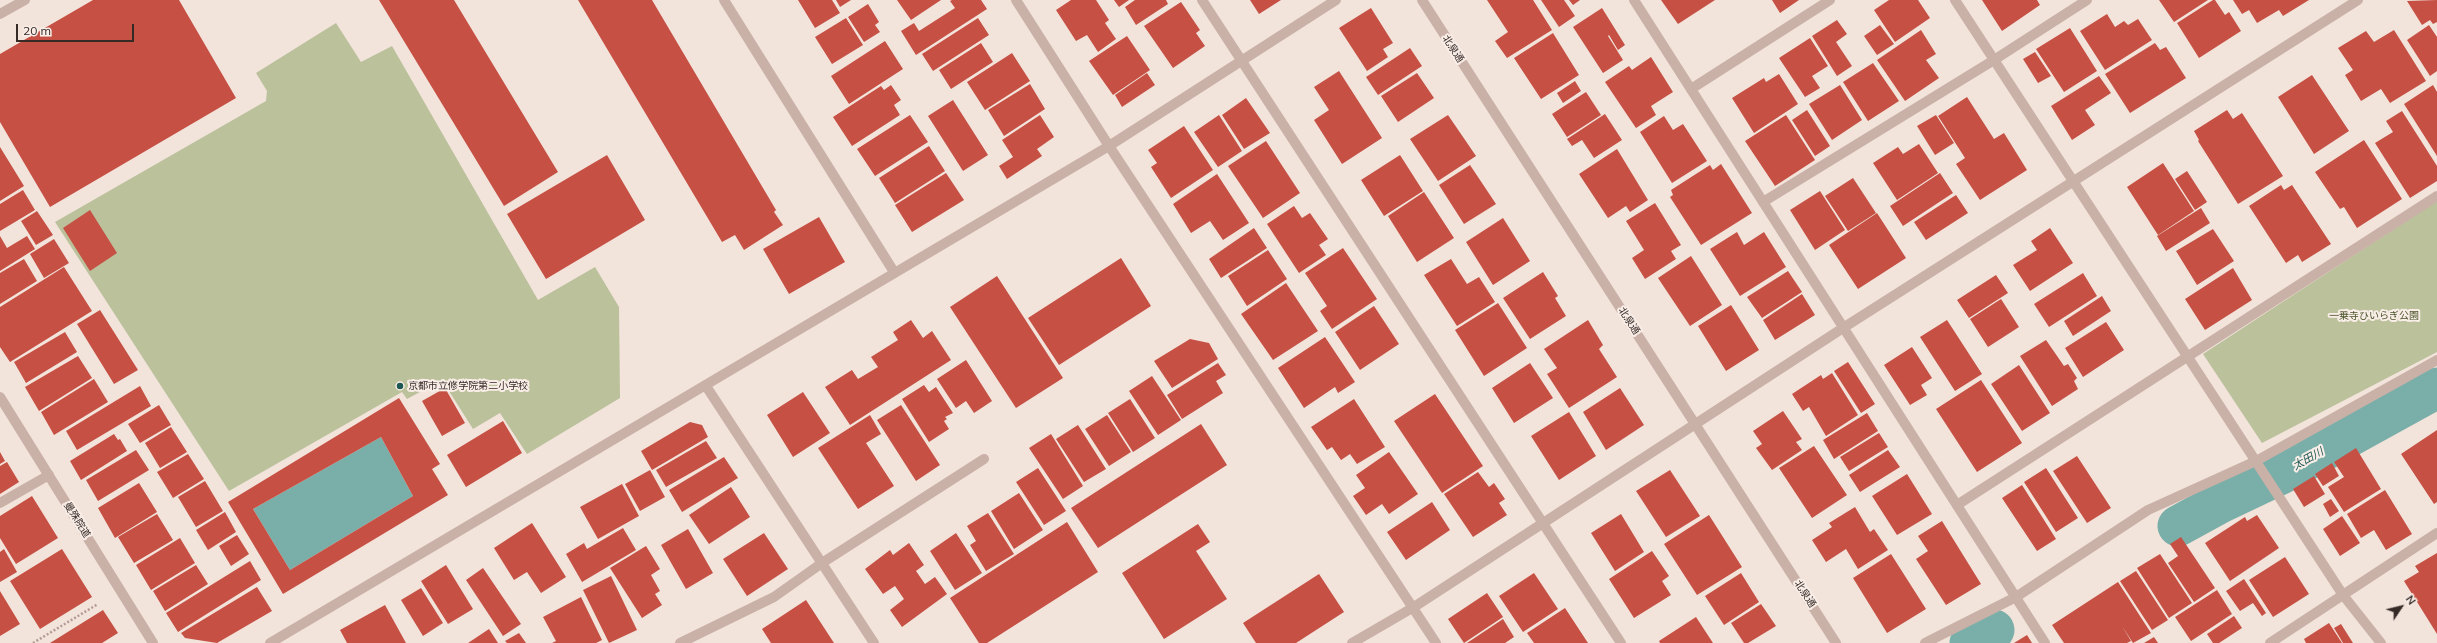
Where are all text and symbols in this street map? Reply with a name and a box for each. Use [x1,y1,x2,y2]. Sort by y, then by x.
scale bar [18,16,136,42]
text: 20 m [23,23,51,38]
street label: 北泉通 [1440,33,1466,65]
street label: 北泉通 [1616,305,1642,337]
park label: 一乗寺ひいらぎ公園 [2329,310,2419,322]
place label: 京都市立修学院第二小学校 [408,380,528,392]
marker: 京都市立修学院第二小学校 [395,381,405,391]
water label: 太田川 [2290,445,2326,473]
street label: 曼殊院道 [61,500,93,540]
street label: 北泉通 [1792,578,1818,610]
north arrow [2381,587,2421,627]
text: N [2403,593,2419,608]

